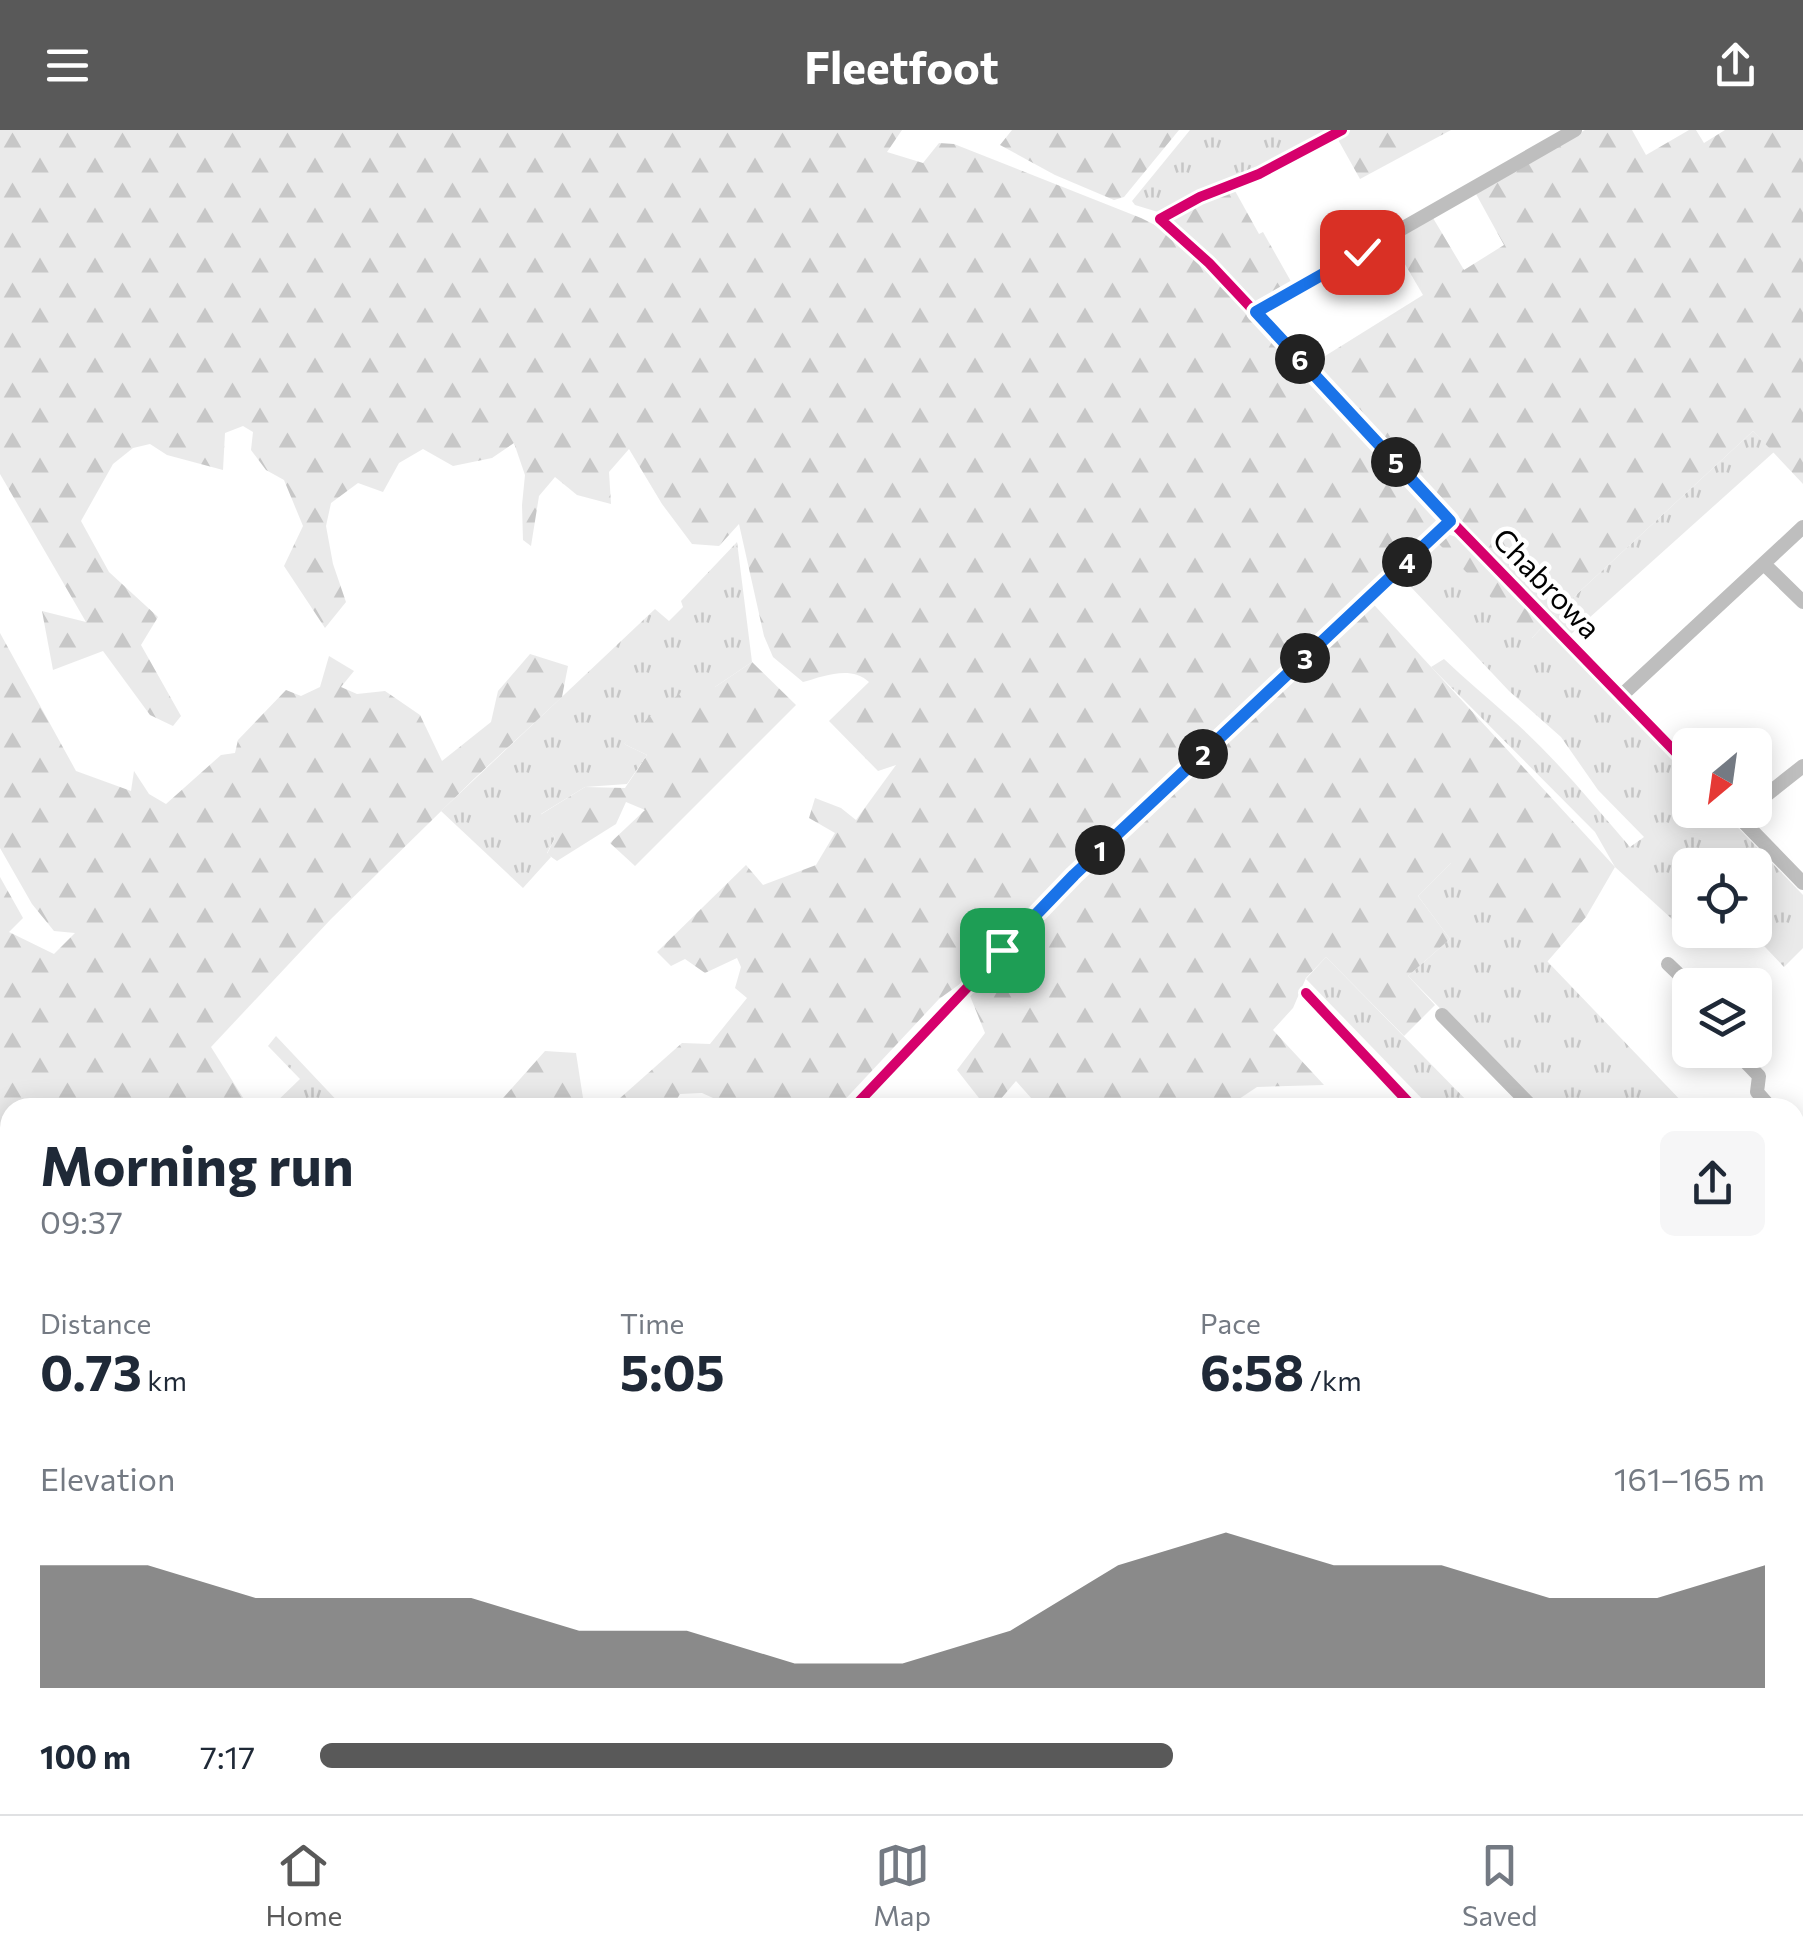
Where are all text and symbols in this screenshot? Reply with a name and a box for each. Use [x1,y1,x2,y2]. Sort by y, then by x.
icon: menu [40,38,95,93]
text: Fleetfoot [804,38,999,93]
icon: share [1708,38,1763,93]
pin [1320,210,1405,295]
icon: check [1335,225,1390,280]
pin: 6 [1275,334,1325,384]
text: 6 [1291,342,1309,376]
pin: 5 [1371,437,1421,487]
text: 5 [1388,445,1404,479]
street label: Chabrowa [1486,519,1610,645]
pin: 4 [1382,537,1432,587]
text: 4 [1398,545,1416,579]
pin: 3 [1280,633,1330,683]
text: 3 [1297,641,1313,675]
north arrow [1672,728,1772,828]
map controls [1672,728,1772,1068]
pin: 2 [1178,729,1228,779]
text: 2 [1195,737,1211,771]
pin: 1 [1075,825,1125,875]
text: 1 [1094,833,1106,867]
button: locate [1672,848,1772,948]
pin [960,908,1045,993]
icon: arrive [975,923,1030,978]
button: layers [1672,968,1772,1068]
text: Morning run [40,1130,354,1197]
button: share [1660,1131,1765,1236]
text: 09:37 [40,1201,123,1241]
text: Distance [40,1306,151,1340]
text: Time [620,1306,684,1340]
text: Pace [1200,1306,1261,1340]
text: 0.73 [40,1340,142,1401]
text: 5:05 [620,1340,725,1401]
text: 6:58 [1200,1340,1304,1401]
text: km [142,1363,187,1397]
text: /km [1304,1363,1362,1397]
text: Elevation [40,1458,175,1498]
text: 161–165 m [1614,1458,1765,1498]
text: 100 m [40,1736,131,1776]
text: 7:17 [200,1736,255,1776]
tab: Home [265,1838,342,1932]
tab: Map [873,1838,931,1932]
tab: Saved [1462,1838,1538,1932]

